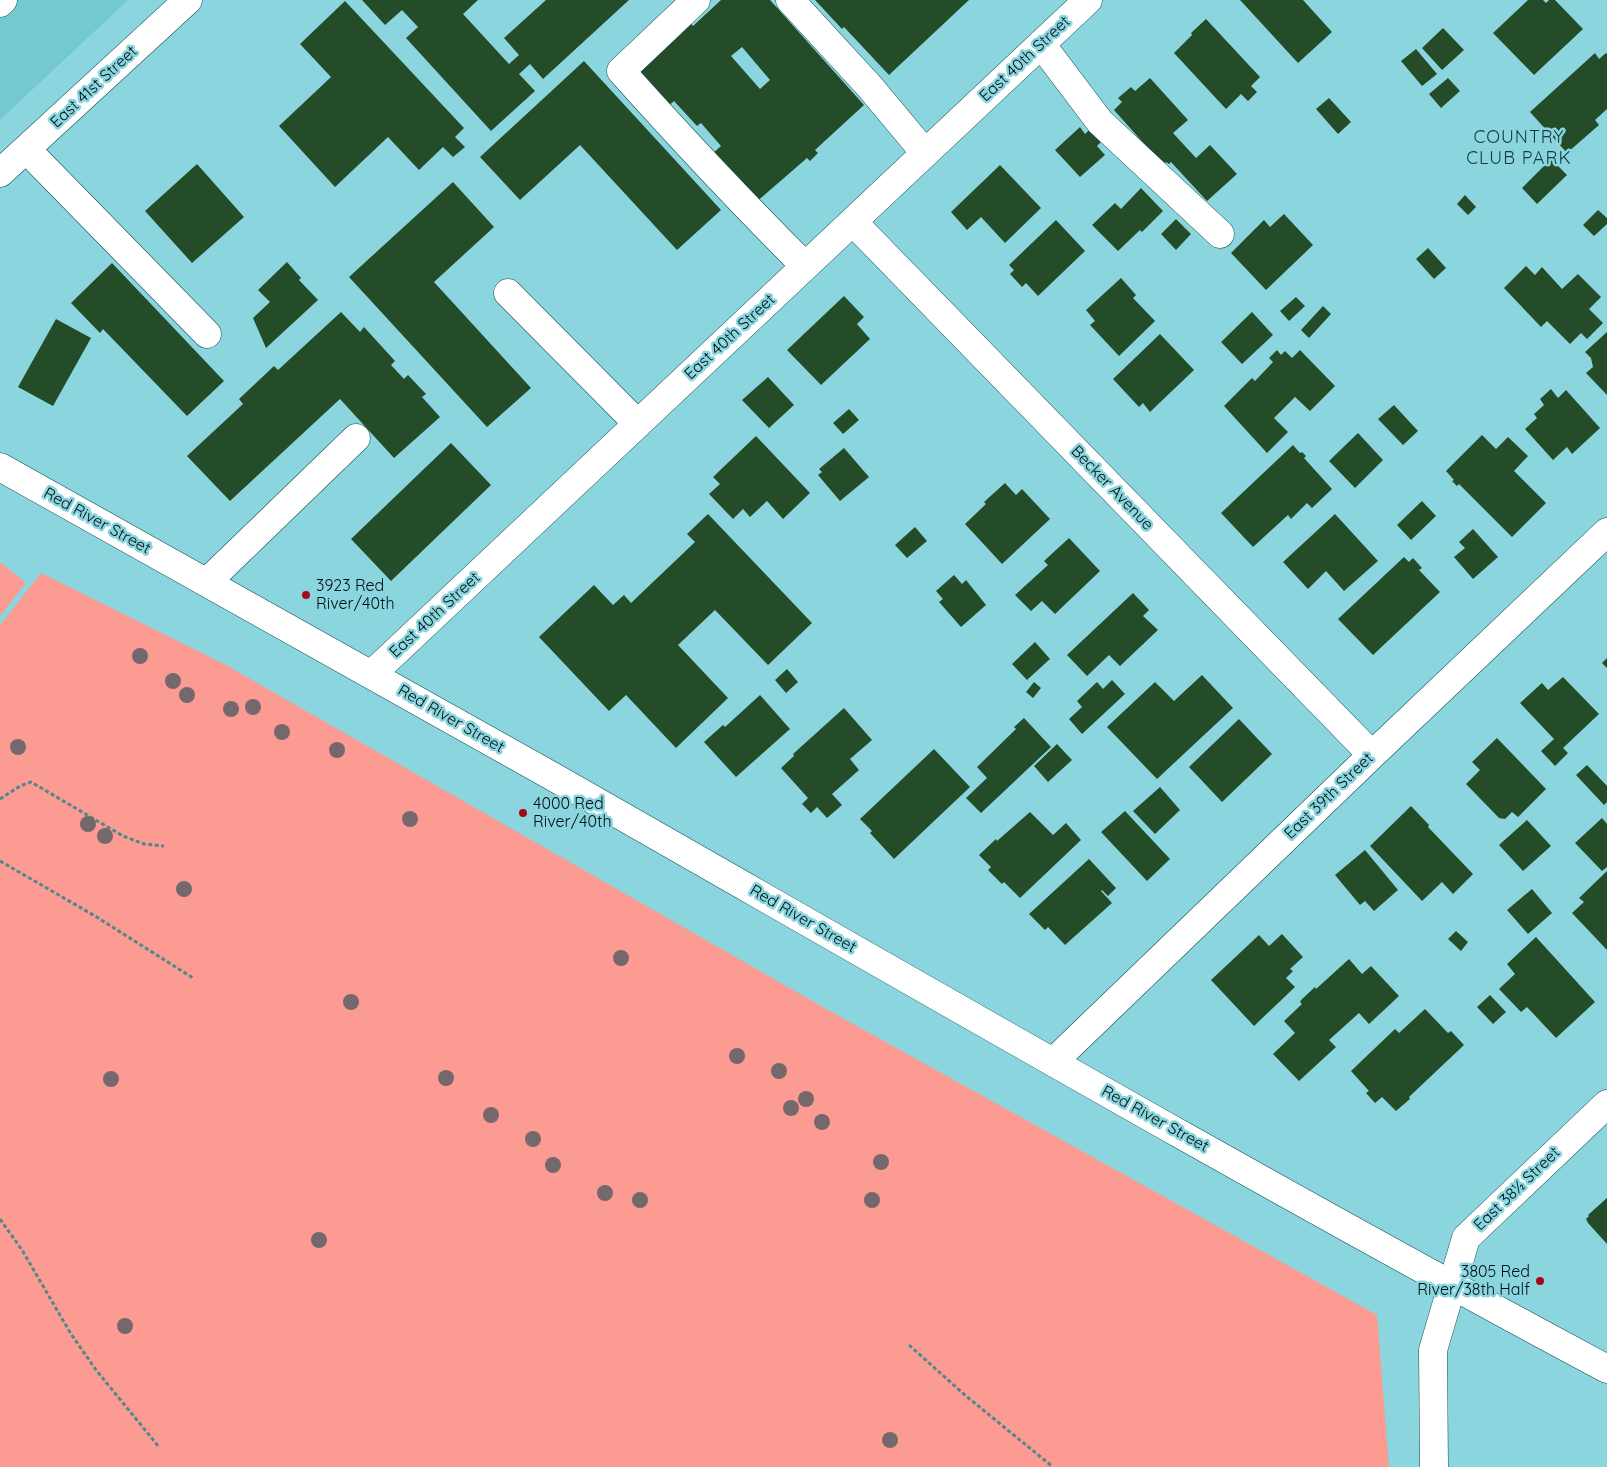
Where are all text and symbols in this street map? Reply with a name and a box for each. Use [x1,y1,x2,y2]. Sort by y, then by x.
street label: East 40th Street [976,12,1074,106]
street label: East 41st Street [47,42,141,132]
district label: COUNTRY CLUB PARK [1465,127,1573,170]
street label: East 40th Street [681,290,779,384]
street label: Becker Avenue [1067,442,1157,534]
street label: Red River Street [40,484,154,558]
street label: East 40th Street [386,568,484,662]
place label: 3923 Red River/40th [316,576,395,614]
marker: 3923 Red River/40th [300,589,312,601]
street label: Red River Street [394,681,508,757]
street label: East 39th Street [1281,749,1377,843]
place label: 4000 Red River/40th [533,794,612,832]
marker: 4000 Red River/40th [517,807,529,819]
street label: Red River Street [746,881,860,957]
street label: Red River Street [1098,1082,1212,1156]
street label: East 38½ Street [1470,1143,1564,1235]
place label: 3805 Red River/38th Half [1417,1262,1530,1300]
marker: 3805 Red River/38th Half [1534,1275,1546,1287]

